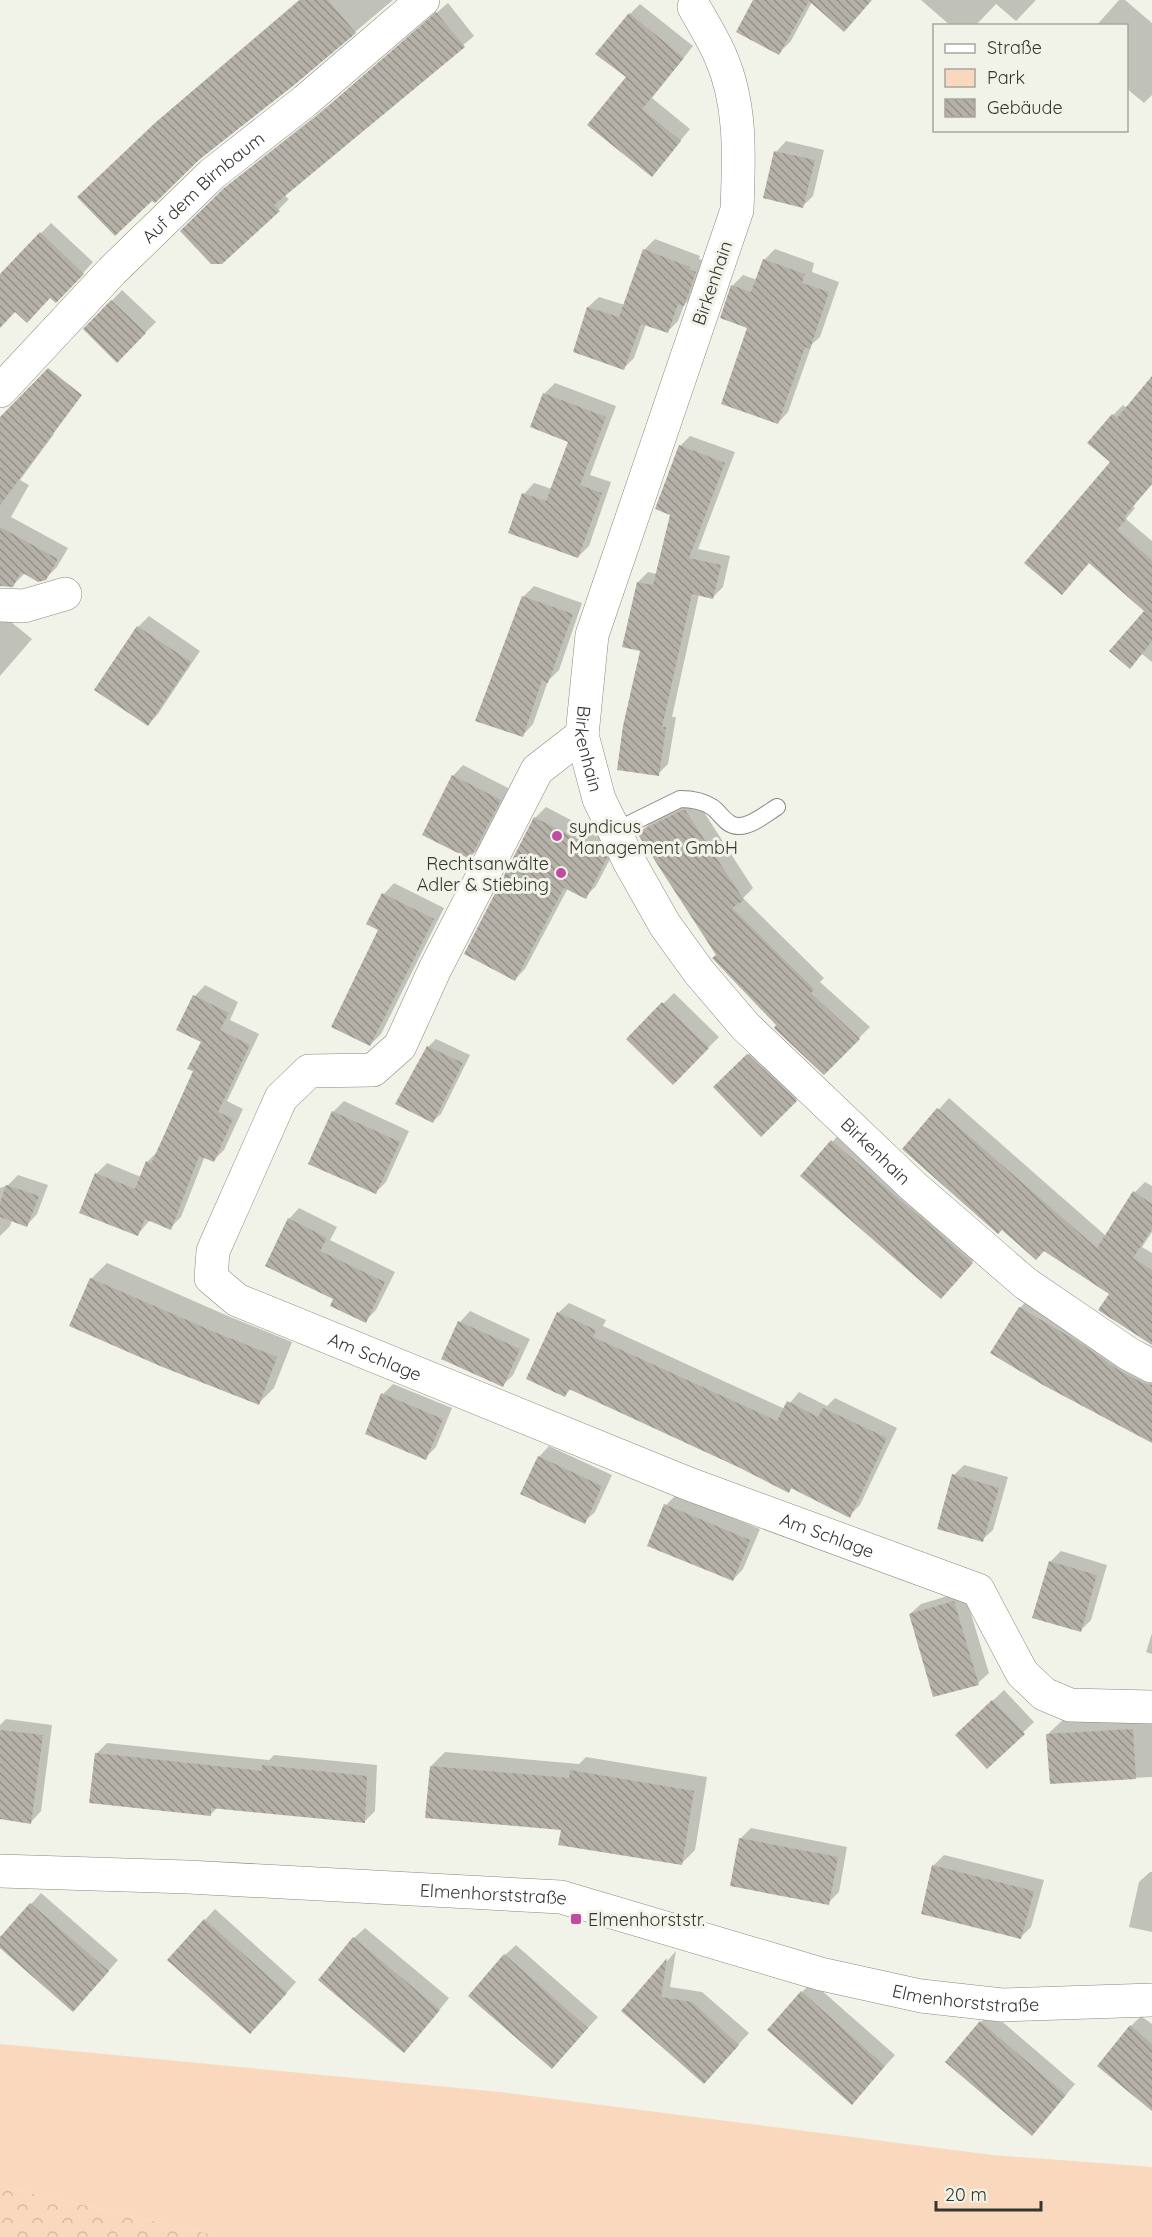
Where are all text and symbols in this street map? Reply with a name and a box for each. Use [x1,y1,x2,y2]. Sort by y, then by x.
legend [933,24,1128,132]
text: Straße [987,36,1042,59]
text: Park [987,66,1025,89]
text: Gebäude [987,96,1063,119]
street label: Auf dem Birnbaum [137,126,269,248]
street label: Birkenhain [687,238,737,328]
street label: Birkenhain [570,705,608,794]
place label: syndicus Management GmbH [569,815,738,859]
marker: syndicus Management GmbH [550,829,564,843]
place label: Rechtsanwälte Adler & Stiebing [417,852,549,896]
marker: Rechtsanwälte Adler & Stiebing [554,866,568,880]
street label: Birkenhain [836,1112,916,1189]
street label: Am Schlage [325,1327,425,1386]
street label: Am Schlage [777,1507,878,1562]
street label: Elmenhorststraße [419,1878,570,1910]
place label: Elmenhorststr. [588,1908,705,1931]
marker: Elmenhorststr. [569,1912,583,1926]
street label: Elmenhorststraße [890,1979,1039,2017]
scale bar [936,2174,1041,2212]
text: 20 m [945,2183,987,2206]

